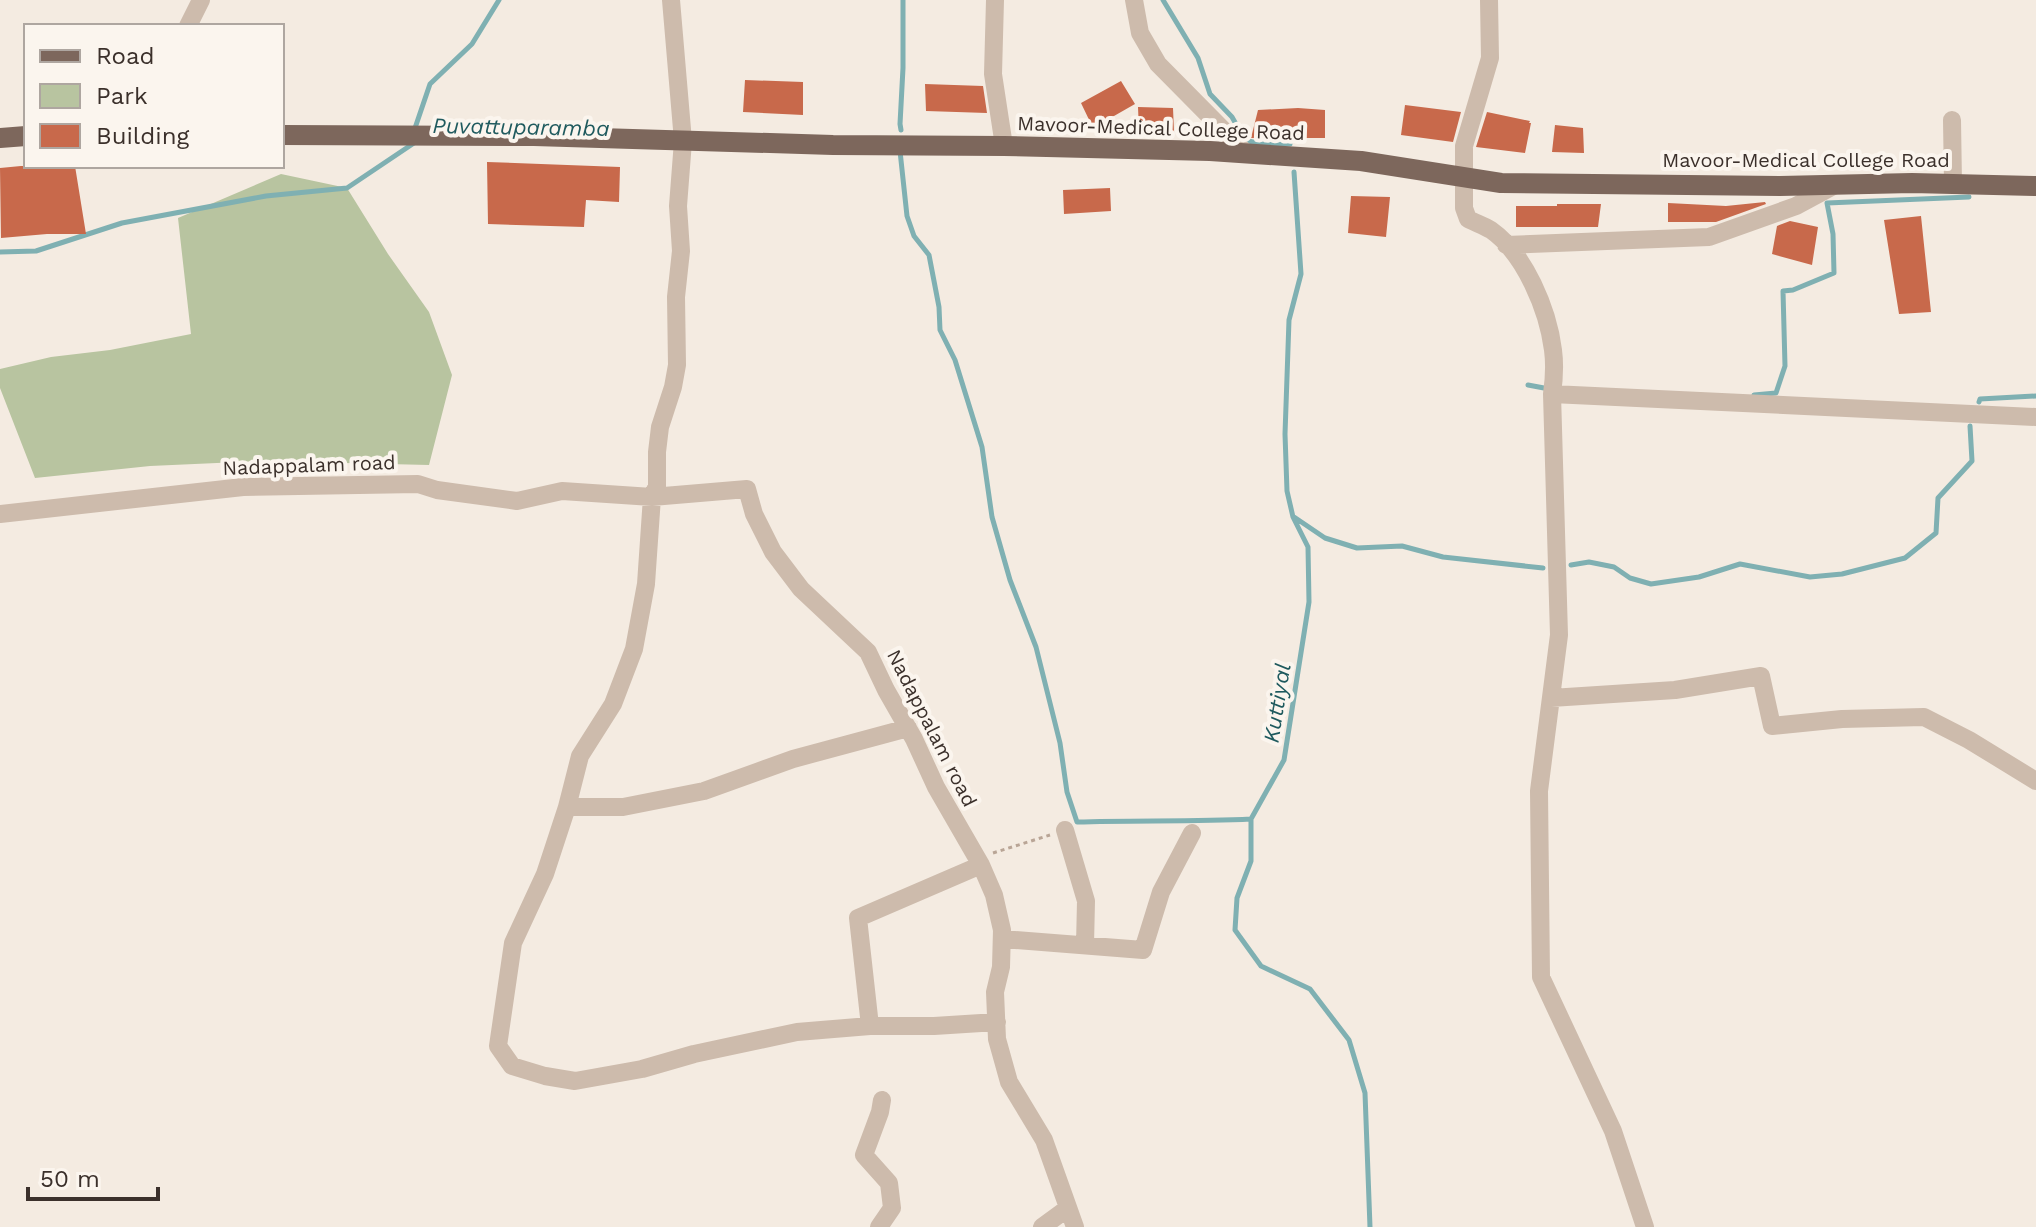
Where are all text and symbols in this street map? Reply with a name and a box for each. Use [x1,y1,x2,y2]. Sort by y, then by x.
legend [24,24,284,168]
text: Road [96,42,155,70]
text: Park [96,82,148,110]
street label: Mavoor-Medical College Road [1017,111,1305,145]
water label: Puvattuparamba [432,113,610,141]
text: Building [96,122,189,150]
street label: Mavoor-Medical College Road [1662,148,1950,172]
street label: Nadappalam road [222,450,396,480]
street label: Nadappalam road [882,645,982,811]
water label: Kuttiyal [1258,661,1296,745]
scale bar [28,1151,158,1201]
text: 50 m [40,1165,100,1193]

